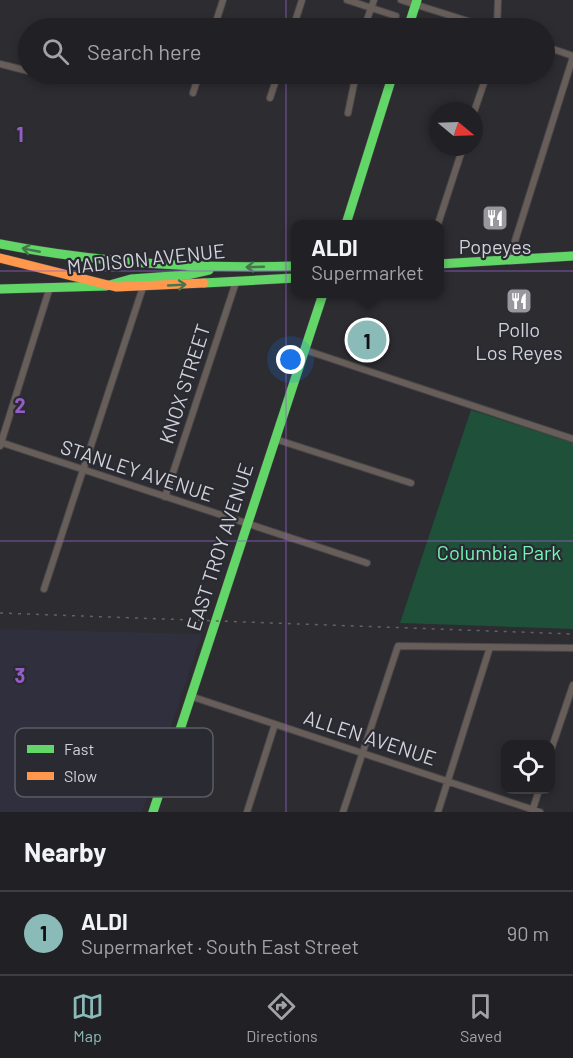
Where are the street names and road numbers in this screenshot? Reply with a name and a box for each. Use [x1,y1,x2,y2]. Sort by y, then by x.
street label: MADISON AVENUE [66,238,226,278]
street label: KNOX STREET [153,321,215,447]
street label: STANLEY AVENUE [58,434,217,506]
street label: EAST TROY AVENUE [181,460,257,633]
street label: ALLEN AVENUE [301,704,440,770]

